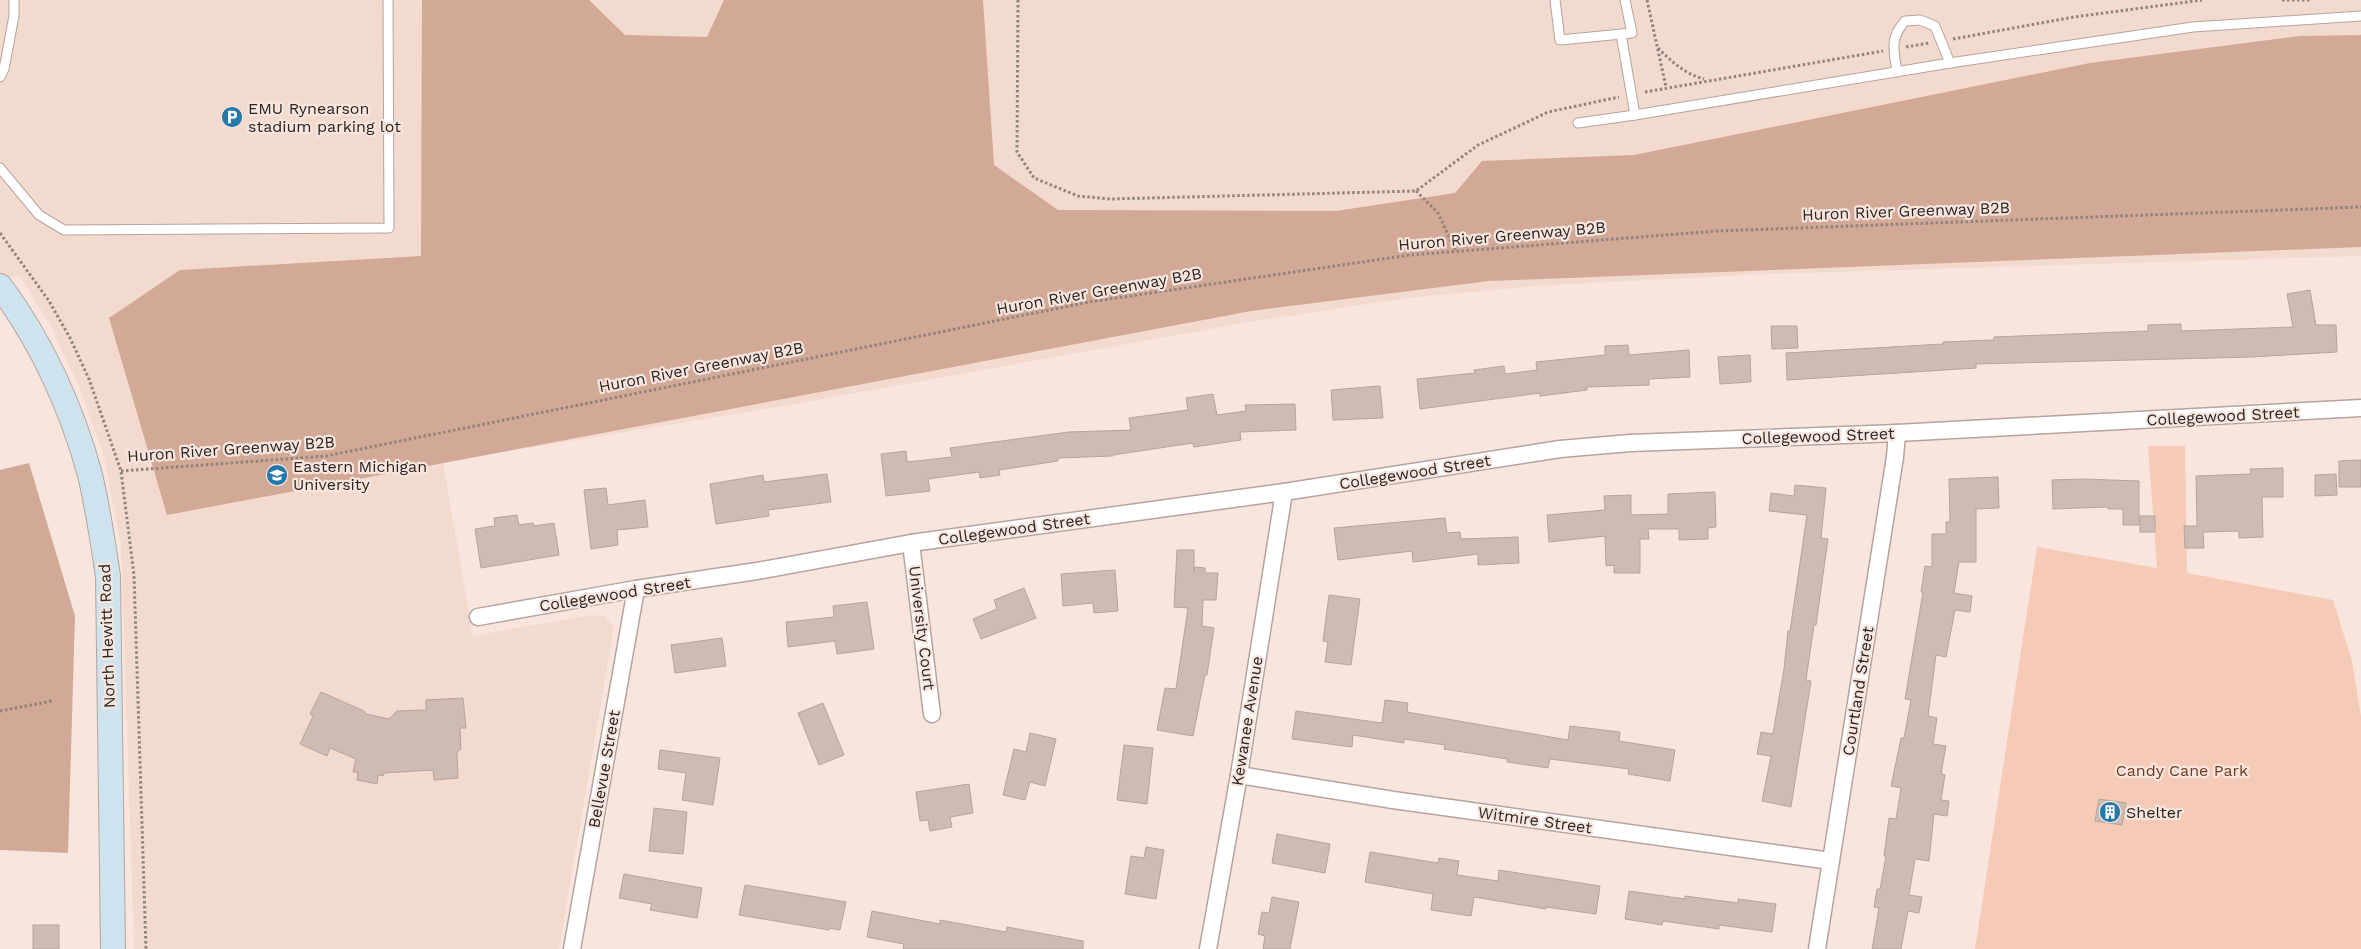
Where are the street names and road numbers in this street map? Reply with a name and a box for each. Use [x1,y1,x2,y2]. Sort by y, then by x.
street label: Huron River Greenway B2B [1802,198,2010,224]
street label: Huron River Greenway B2B [1397,217,1607,255]
street label: Huron River Greenway B2B [995,264,1203,318]
street label: Huron River Greenway B2B [597,338,805,396]
street label: Collegewood Street [2146,402,2300,429]
street label: Collegewood Street [1741,424,1895,448]
street label: Huron River Greenway B2B [127,432,335,466]
street label: Collegewood Street [1338,451,1492,493]
street label: Collegewood Street [937,509,1091,549]
street label: North Hewitt Road [95,563,119,709]
street label: University Court [905,565,939,692]
street label: Collegewood Street [538,573,692,615]
street label: Courtland Street [1838,625,1878,757]
street label: Kewanee Avenue [1227,655,1267,787]
street label: Bellevue Street [584,708,624,830]
street label: Witmire Street [1477,803,1594,837]

